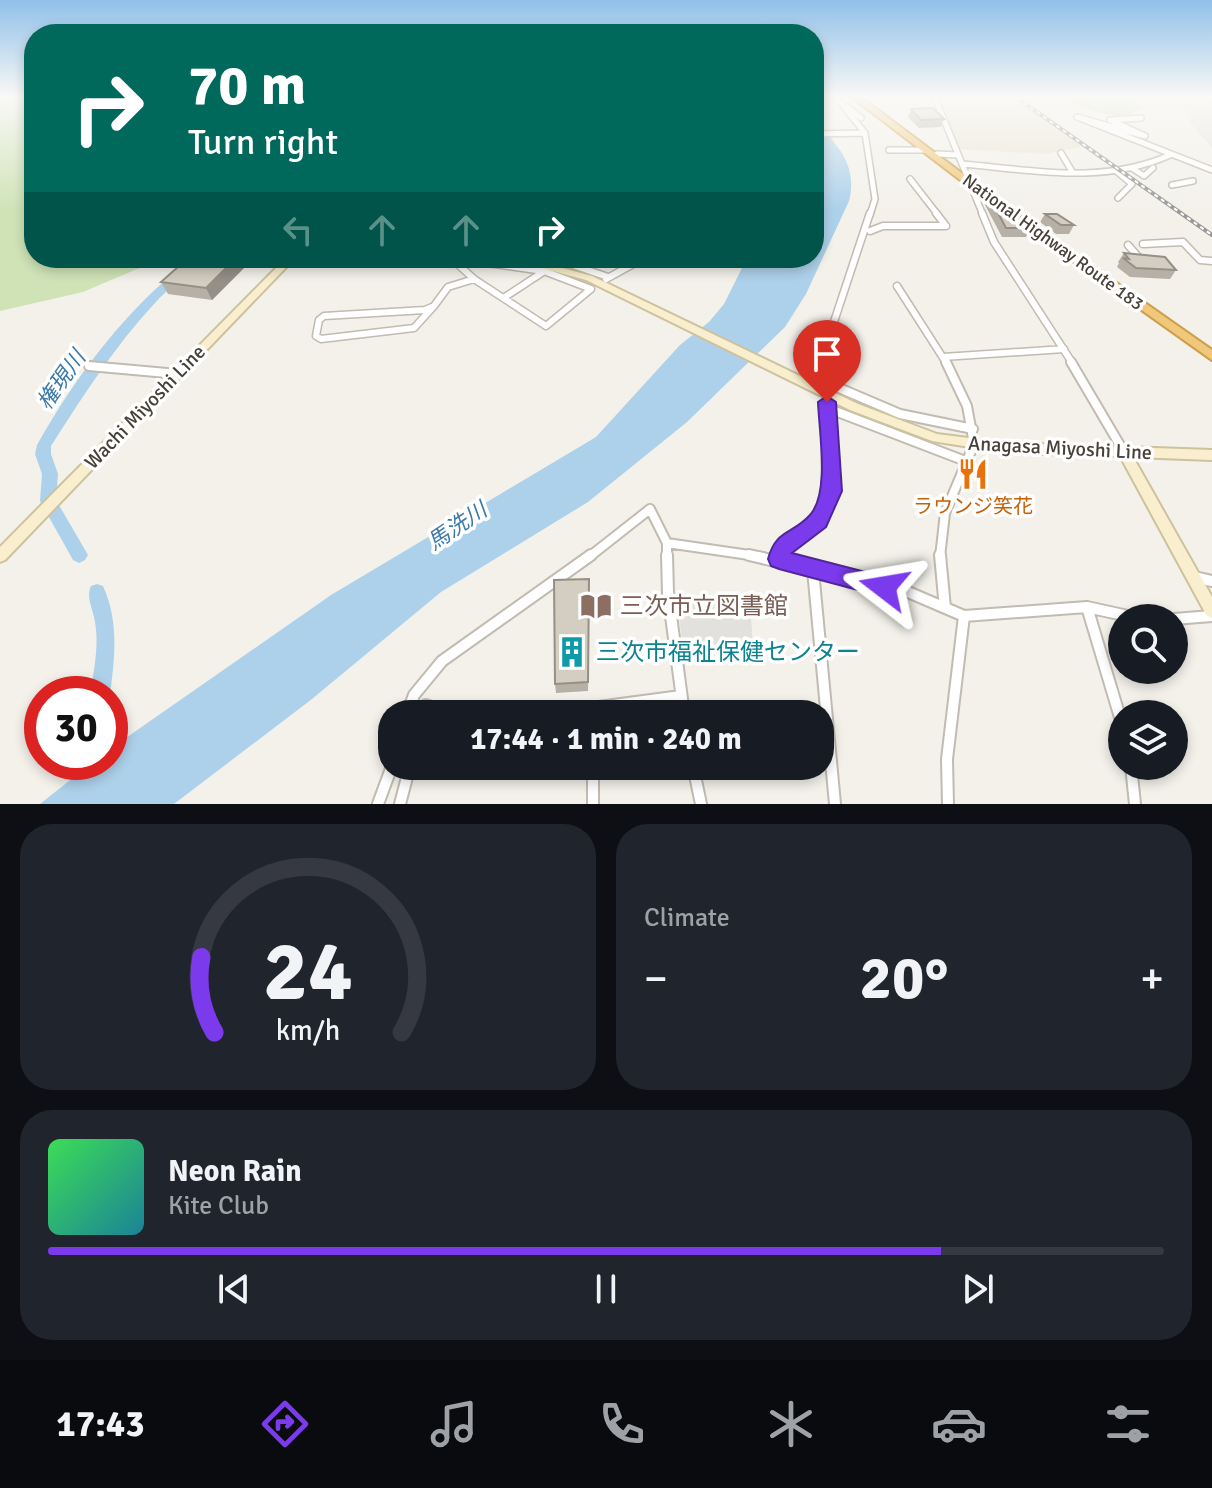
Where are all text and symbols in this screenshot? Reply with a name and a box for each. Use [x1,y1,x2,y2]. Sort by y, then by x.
text: 70 m [188,51,306,120]
icon: right [56,56,160,160]
text: Turn right [188,120,338,165]
street label: National Highway Route 183 [958,169,1148,315]
icon: left [276,208,320,252]
icon: ahead [360,208,404,252]
icon: ahead [444,208,488,252]
icon: right [528,208,572,252]
pin [793,320,861,402]
icon: arrive [805,332,849,376]
street label: Wachi Miyoshi Line [79,340,211,474]
water label: 権現川 [31,344,92,415]
street label: Anagasa Miyoshi Line [967,431,1153,465]
restaurant icon: ラウンジ笑花 [956,457,990,491]
place label: ラウンジ笑花 [913,494,1033,519]
water label: 馬洗川 [422,495,494,556]
position arrow [842,545,926,629]
library icon: 三次市立図書館 [579,589,613,623]
place label: 三次市立図書館 [620,591,788,621]
map controls [1108,604,1188,780]
button: search [1108,604,1188,684]
building icon: 三次市福祉保健センター [555,635,589,669]
place label: 三次市福祉保健センター [596,637,860,667]
speed limit sign: 30 [24,676,128,780]
button: layers [1108,700,1188,780]
text: 17:44 · 1 min · 240 m [470,721,742,758]
text: Climate [644,902,730,934]
text: 24 [263,921,353,1023]
text: 20° [860,942,948,1016]
text: − [644,952,668,1006]
text: + [1140,952,1164,1006]
text: km/h [276,1013,340,1048]
text: Neon Rain [168,1153,302,1190]
text: Kite Club [168,1190,269,1222]
icon: previous [212,1267,256,1311]
icon: pause [584,1267,628,1311]
icon: next [956,1267,1000,1311]
icon: directions [257,1396,313,1452]
icon: music [426,1396,482,1452]
icon: phone [594,1396,650,1452]
icon: climate [763,1396,819,1452]
icon: car [931,1396,987,1452]
icon: filters [1100,1396,1156,1452]
text: 17:43 [56,1402,145,1447]

